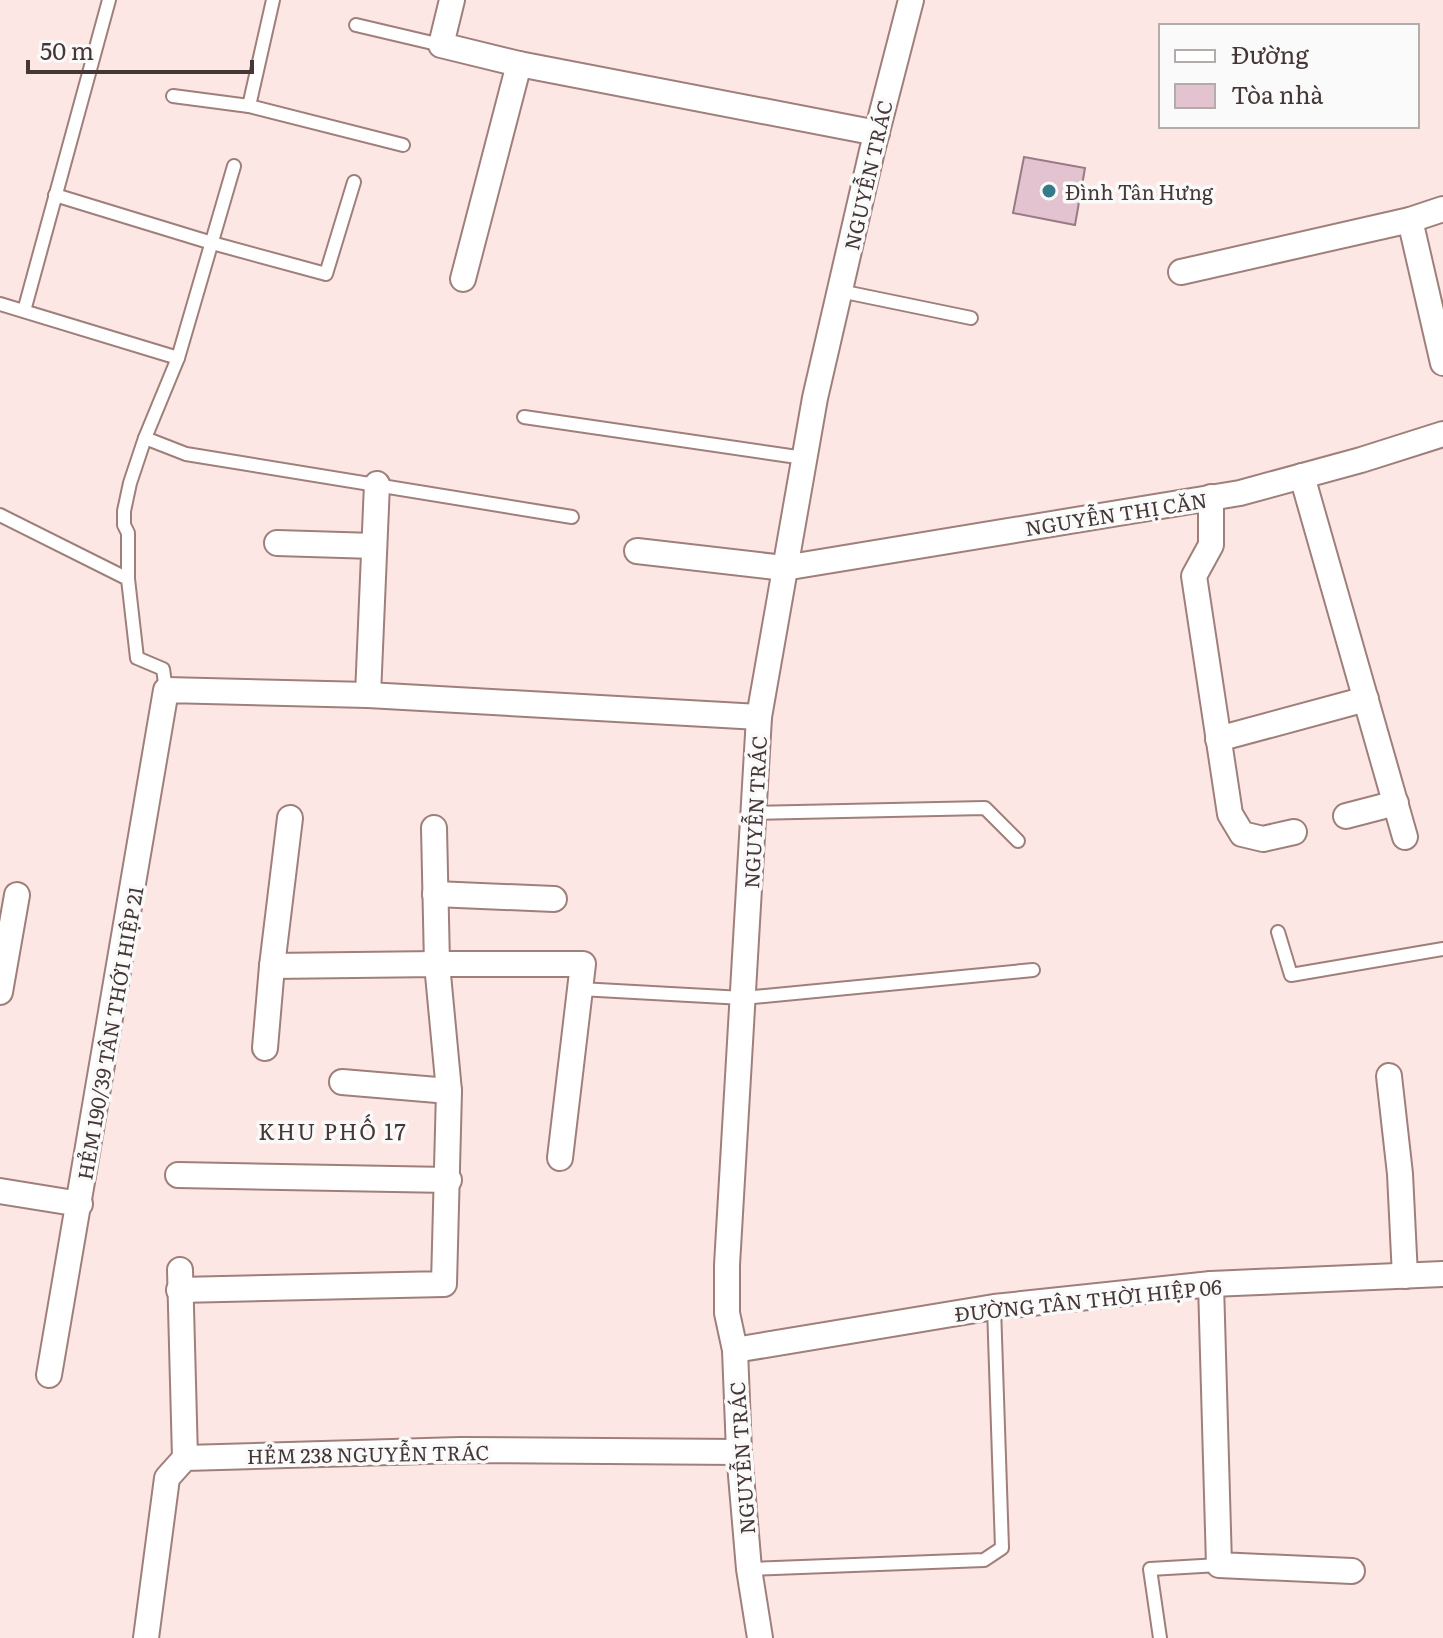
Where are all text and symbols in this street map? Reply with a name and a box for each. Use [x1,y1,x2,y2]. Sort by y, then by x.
scale bar [28,24,252,74]
legend [1159,24,1419,128]
text: 50 m [40,32,94,67]
text: Đường [1231,36,1310,71]
text: Tòa nhà [1231,76,1324,111]
street label: NGUYỄN TRÁC [835,97,899,253]
place label: Đình Tân Hưng [1065,176,1214,206]
marker: Đình Tân Hưng [1040,182,1058,200]
street label: NGUYỄN THỊ CĂN [1023,484,1209,542]
street label: NGUYỄN TRÁC [735,735,773,889]
street label: HẺM 190/39 TÂN THỚI HIỆP 21 [68,884,150,1182]
district label: KHU PHỐ 17 [258,1114,408,1147]
street label: ĐƯỜNG TÂN THỜI HIỆP 06 [953,1270,1223,1328]
street label: NGUYỄN TRÁC [721,1381,761,1535]
street label: HẺM 238 NGUYỄN TRÁC [246,1436,490,1470]

